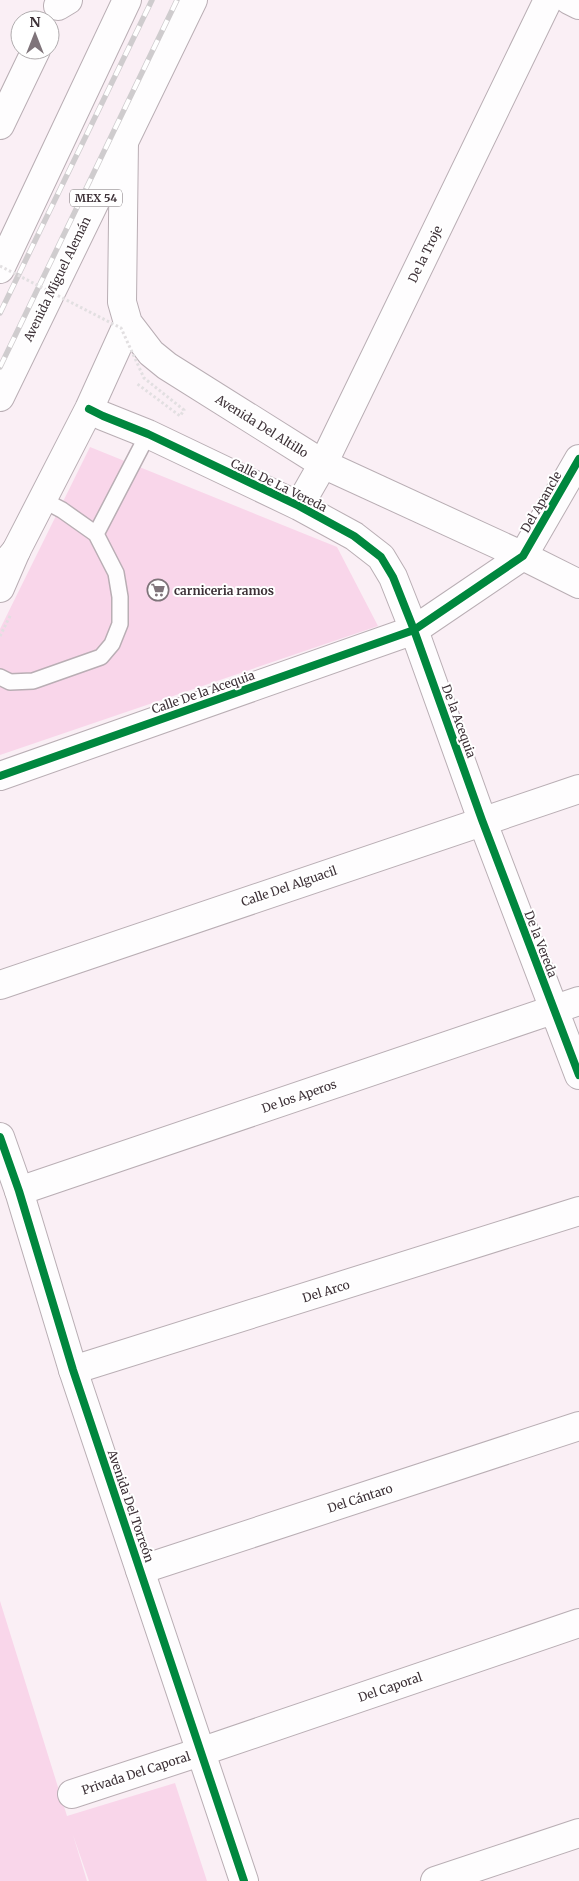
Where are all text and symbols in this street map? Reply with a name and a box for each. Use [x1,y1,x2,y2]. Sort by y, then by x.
north arrow [10,10,60,60]
text: N [29,13,41,31]
road number: MEX 54 [70,190,122,207]
street label: Avenida Miguel Alemán [20,214,94,345]
street label: De la Troje [405,223,445,285]
street label: Avenida Del Altillo [212,391,311,461]
street label: Calle De La Vereda [228,455,330,515]
street label: Del Apancle [517,469,565,535]
supermarket icon: carniceria ramos [146,578,170,602]
place label: carniceria ramos [174,583,274,598]
street label: Calle De la Acequia [149,667,257,717]
street label: De la Acequia [439,682,479,760]
street label: Calle Del Alguacil [239,862,339,909]
street label: De la Vereda [521,908,561,980]
street label: De los Aperos [260,1076,338,1116]
street label: Del Arco [301,1277,351,1305]
street label: Avenida Del Torreón [104,1447,157,1564]
street label: Del Cántaro [326,1480,394,1516]
street label: Del Caporal [356,1669,424,1705]
street label: Privada Del Caporal [80,1748,192,1798]

